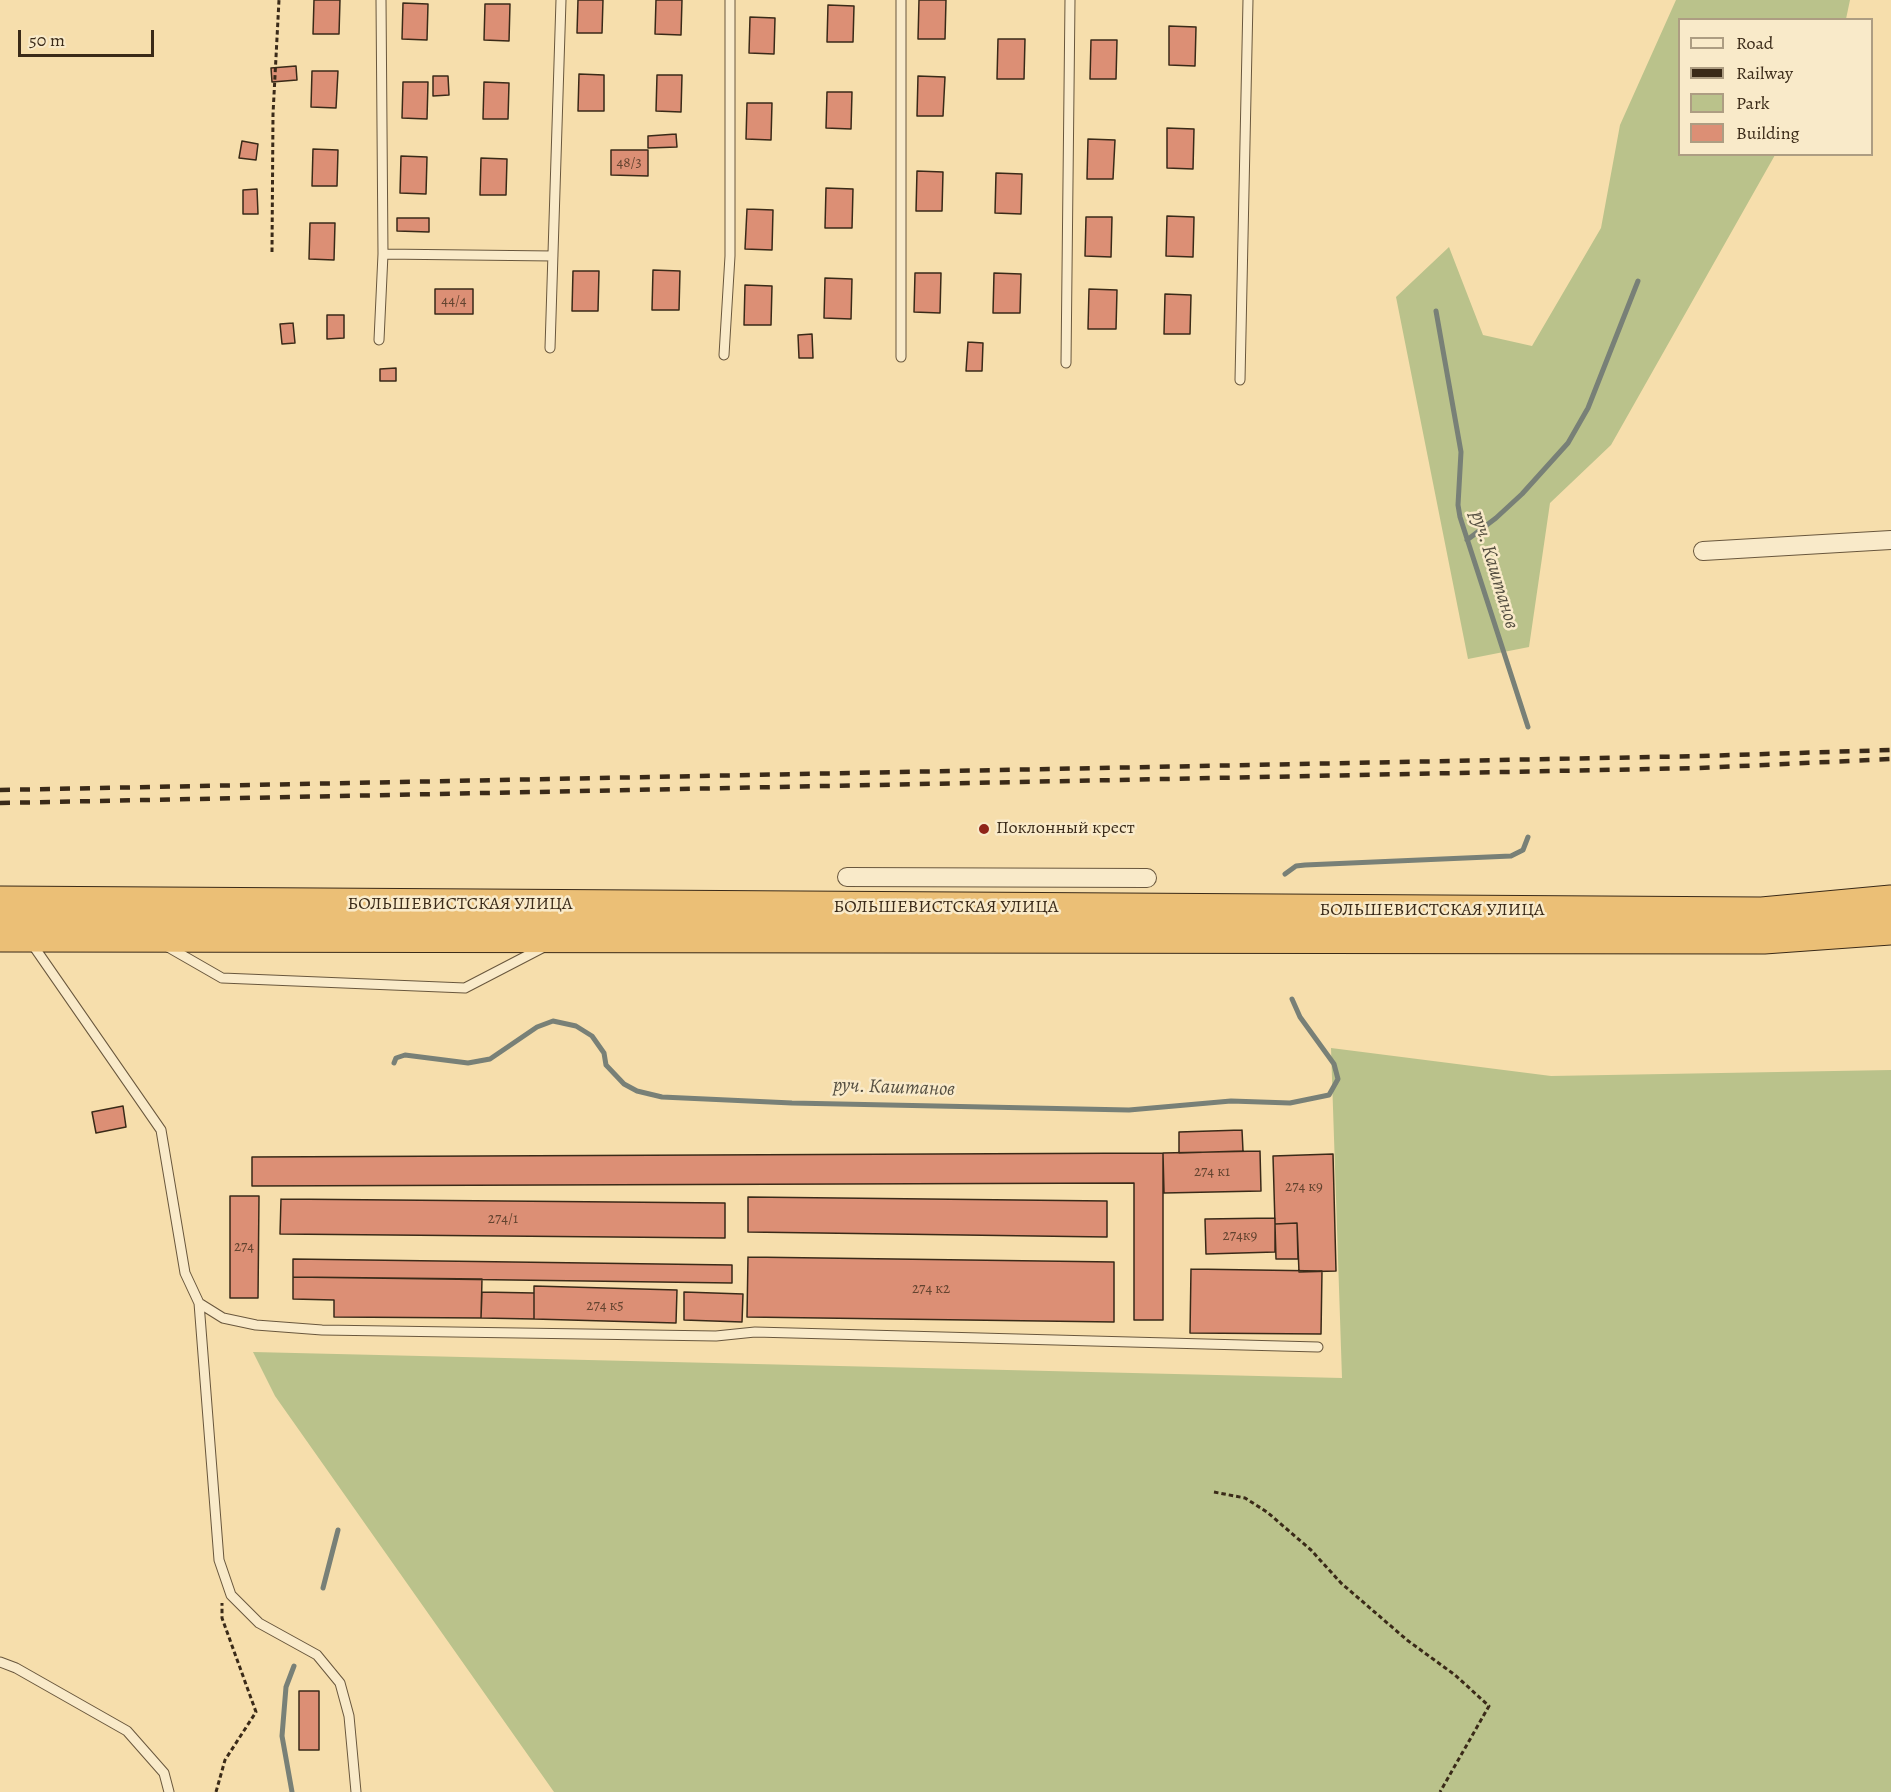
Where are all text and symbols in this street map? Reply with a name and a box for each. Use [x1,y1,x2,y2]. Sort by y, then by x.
scale bar [21,18,158,56]
legend [1678,18,1873,156]
text: 50 m [29,28,65,52]
text: Road [1736,31,1773,55]
text: Railway [1736,61,1793,85]
text: Park [1736,91,1770,115]
text: Building [1736,121,1800,145]
house number: 48/3 [616,154,642,172]
house number: 44/4 [441,292,467,310]
water label: руч. Каштанов [1465,508,1523,632]
place label: Поклонный крест [996,818,1135,840]
marker: Поклонный крест [977,822,991,836]
street label: БОЛЬШЕВИСТСКАЯ УЛИЦА [347,894,573,916]
street label: БОЛЬШЕВИСТСКАЯ УЛИЦА [833,897,1059,919]
street label: БОЛЬШЕВИСТСКАЯ УЛИЦА [1319,900,1545,922]
water label: руч. Каштанов [833,1074,955,1102]
house number: 274 к1 [1194,1163,1230,1181]
house number: 274 к9 [1285,1178,1323,1196]
house number: 274/1 [488,1210,518,1228]
house number: 274к9 [1223,1227,1257,1245]
house number: 274 [234,1238,254,1256]
house number: 274 к2 [912,1280,950,1298]
house number: 274 к5 [586,1297,624,1315]

